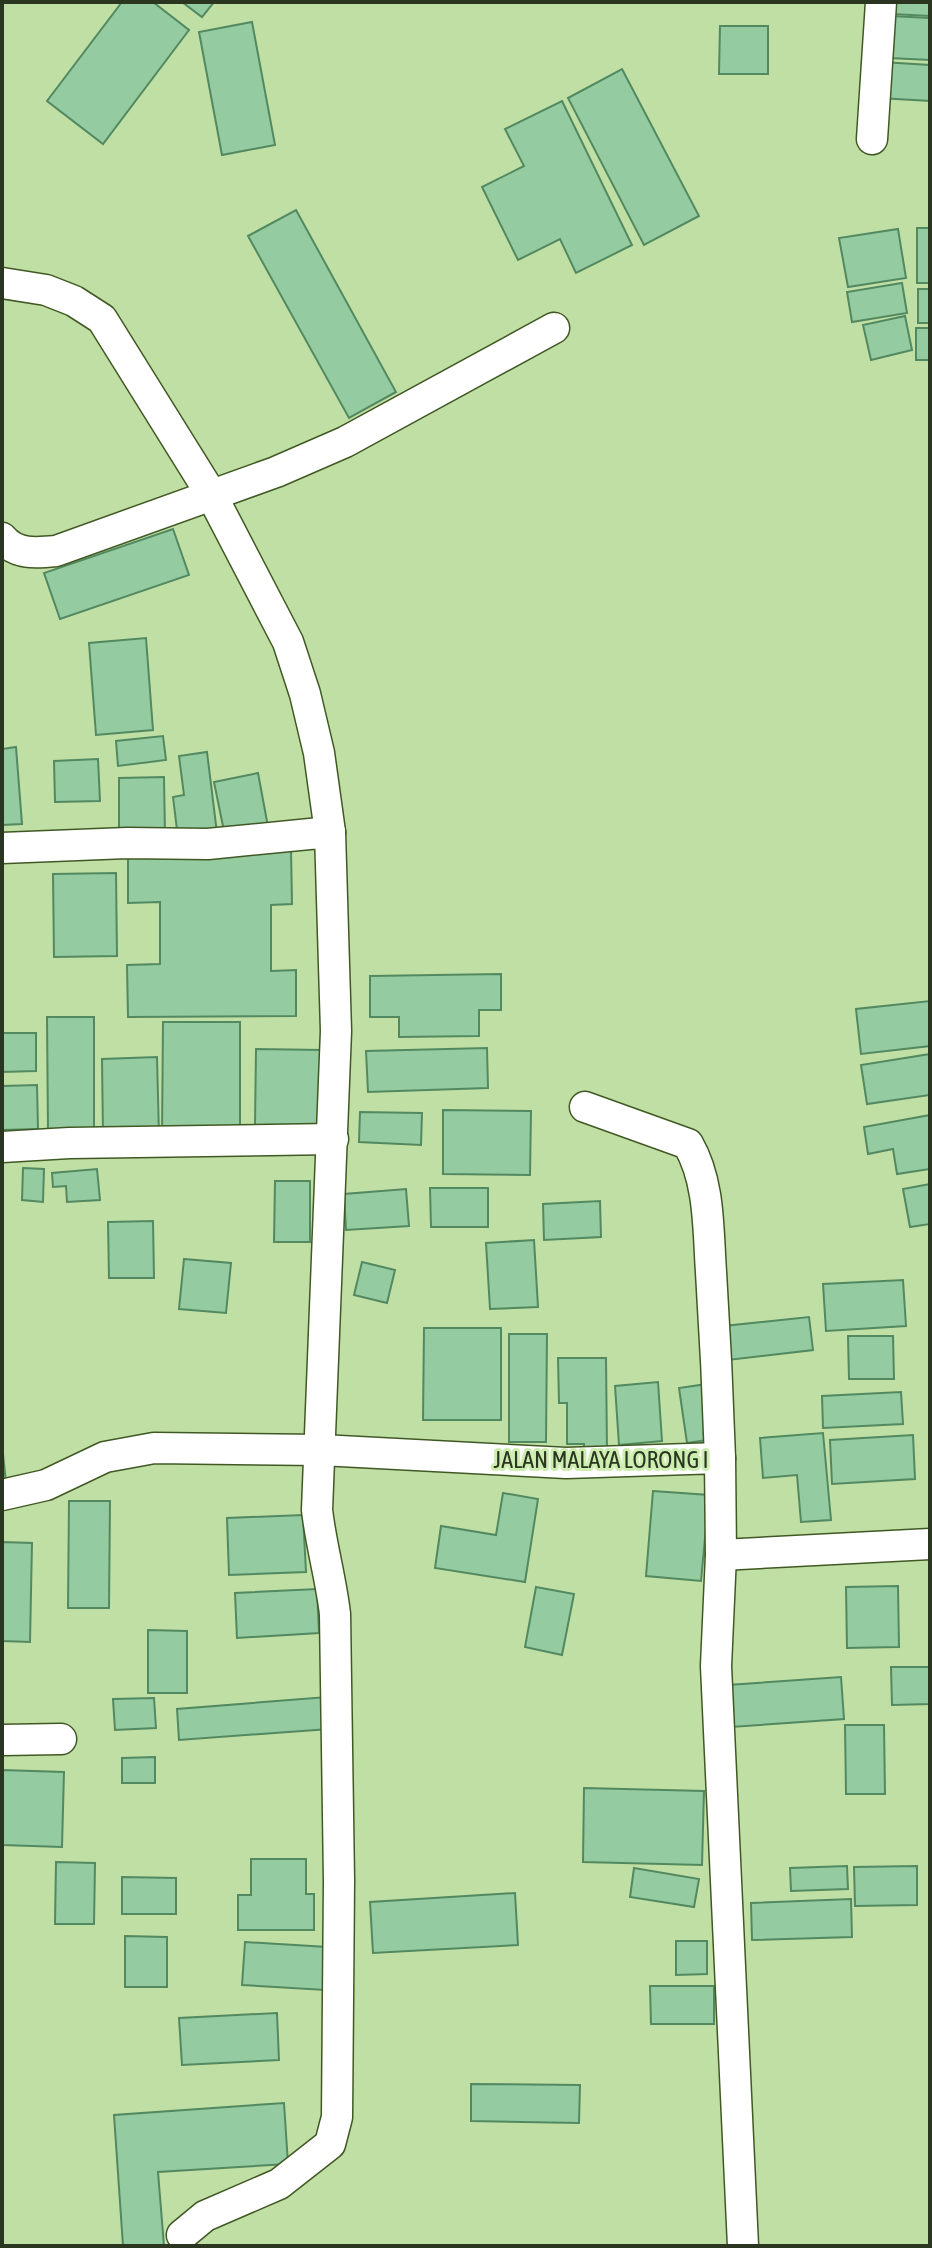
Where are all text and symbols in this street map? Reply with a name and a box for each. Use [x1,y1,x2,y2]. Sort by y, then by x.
street label: JALAN MALAYA LORONG I [493,1446,709,1473]

